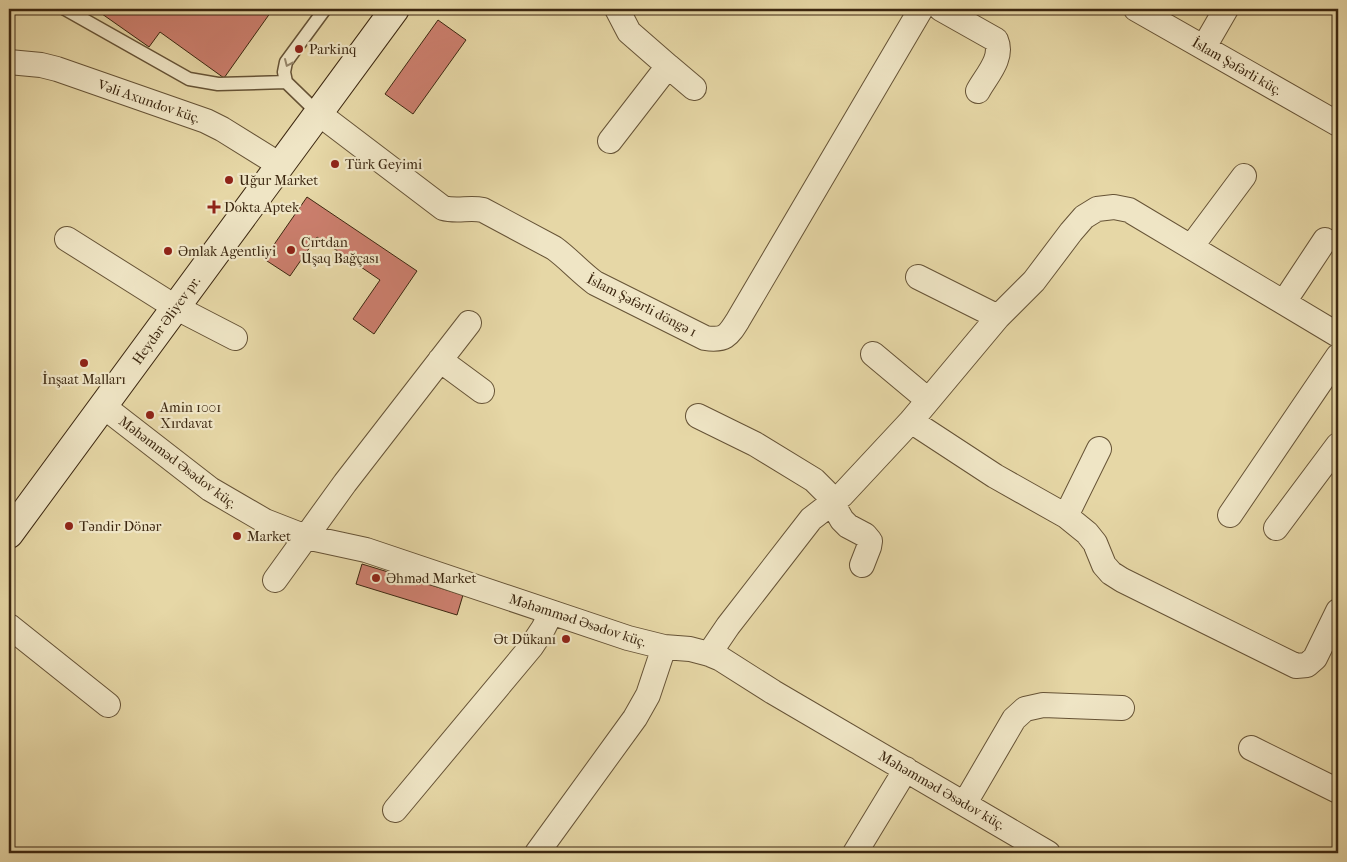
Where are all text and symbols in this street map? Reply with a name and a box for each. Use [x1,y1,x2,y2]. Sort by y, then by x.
street label: İslam Şəfərli küç. [1189,34,1285,99]
place label: Parkinq [309,41,357,58]
marker: Parkinq [293,43,305,55]
one-way arrow [283,58,294,67]
street label: Vəli Axundov küç. [94,76,203,127]
place label: Türk Geyimi [345,156,422,173]
marker: Türk Geyimi [329,158,341,170]
place label: Uğur Market [239,172,318,189]
marker: Uğur Market [223,174,235,186]
place label: Dokta Aptek [224,199,300,216]
marker: Dokta Aptek [208,201,220,213]
place label: Cırtdan Uşaq Bağçası [301,234,379,267]
place label: Əmlak Agentliyi [178,243,276,260]
marker: Cırtdan Uşaq Bağçası [285,244,297,256]
marker: Əmlak Agentliyi [162,245,174,257]
street label: İslam Şəfərli döngə 1 [584,270,700,341]
street label: Heydər Əliyev pr. [129,273,204,368]
marker: İnşaat Malları [78,357,90,369]
place label: İnşaat Malları [42,371,126,388]
place label: Amin 1001 Xırdavat [159,399,221,432]
marker: Amin 1001 Xırdavat [144,409,156,421]
street label: Məhəmməd Əsədov küç. [115,413,240,512]
place label: Təndir Dönər [79,518,161,535]
marker: Təndir Dönər [63,520,75,532]
place label: Market [247,528,291,545]
marker: Market [231,530,243,542]
place label: Əhməd Market [386,570,477,587]
marker: Əhməd Market [370,572,382,584]
street label: Məhəmməd Əsədov küç. [507,590,649,651]
place label: Ət Dükanı [493,631,556,648]
marker: Ət Dükanı [560,633,572,645]
street label: Məhəmməd Əsədov küç. [875,747,1008,834]

